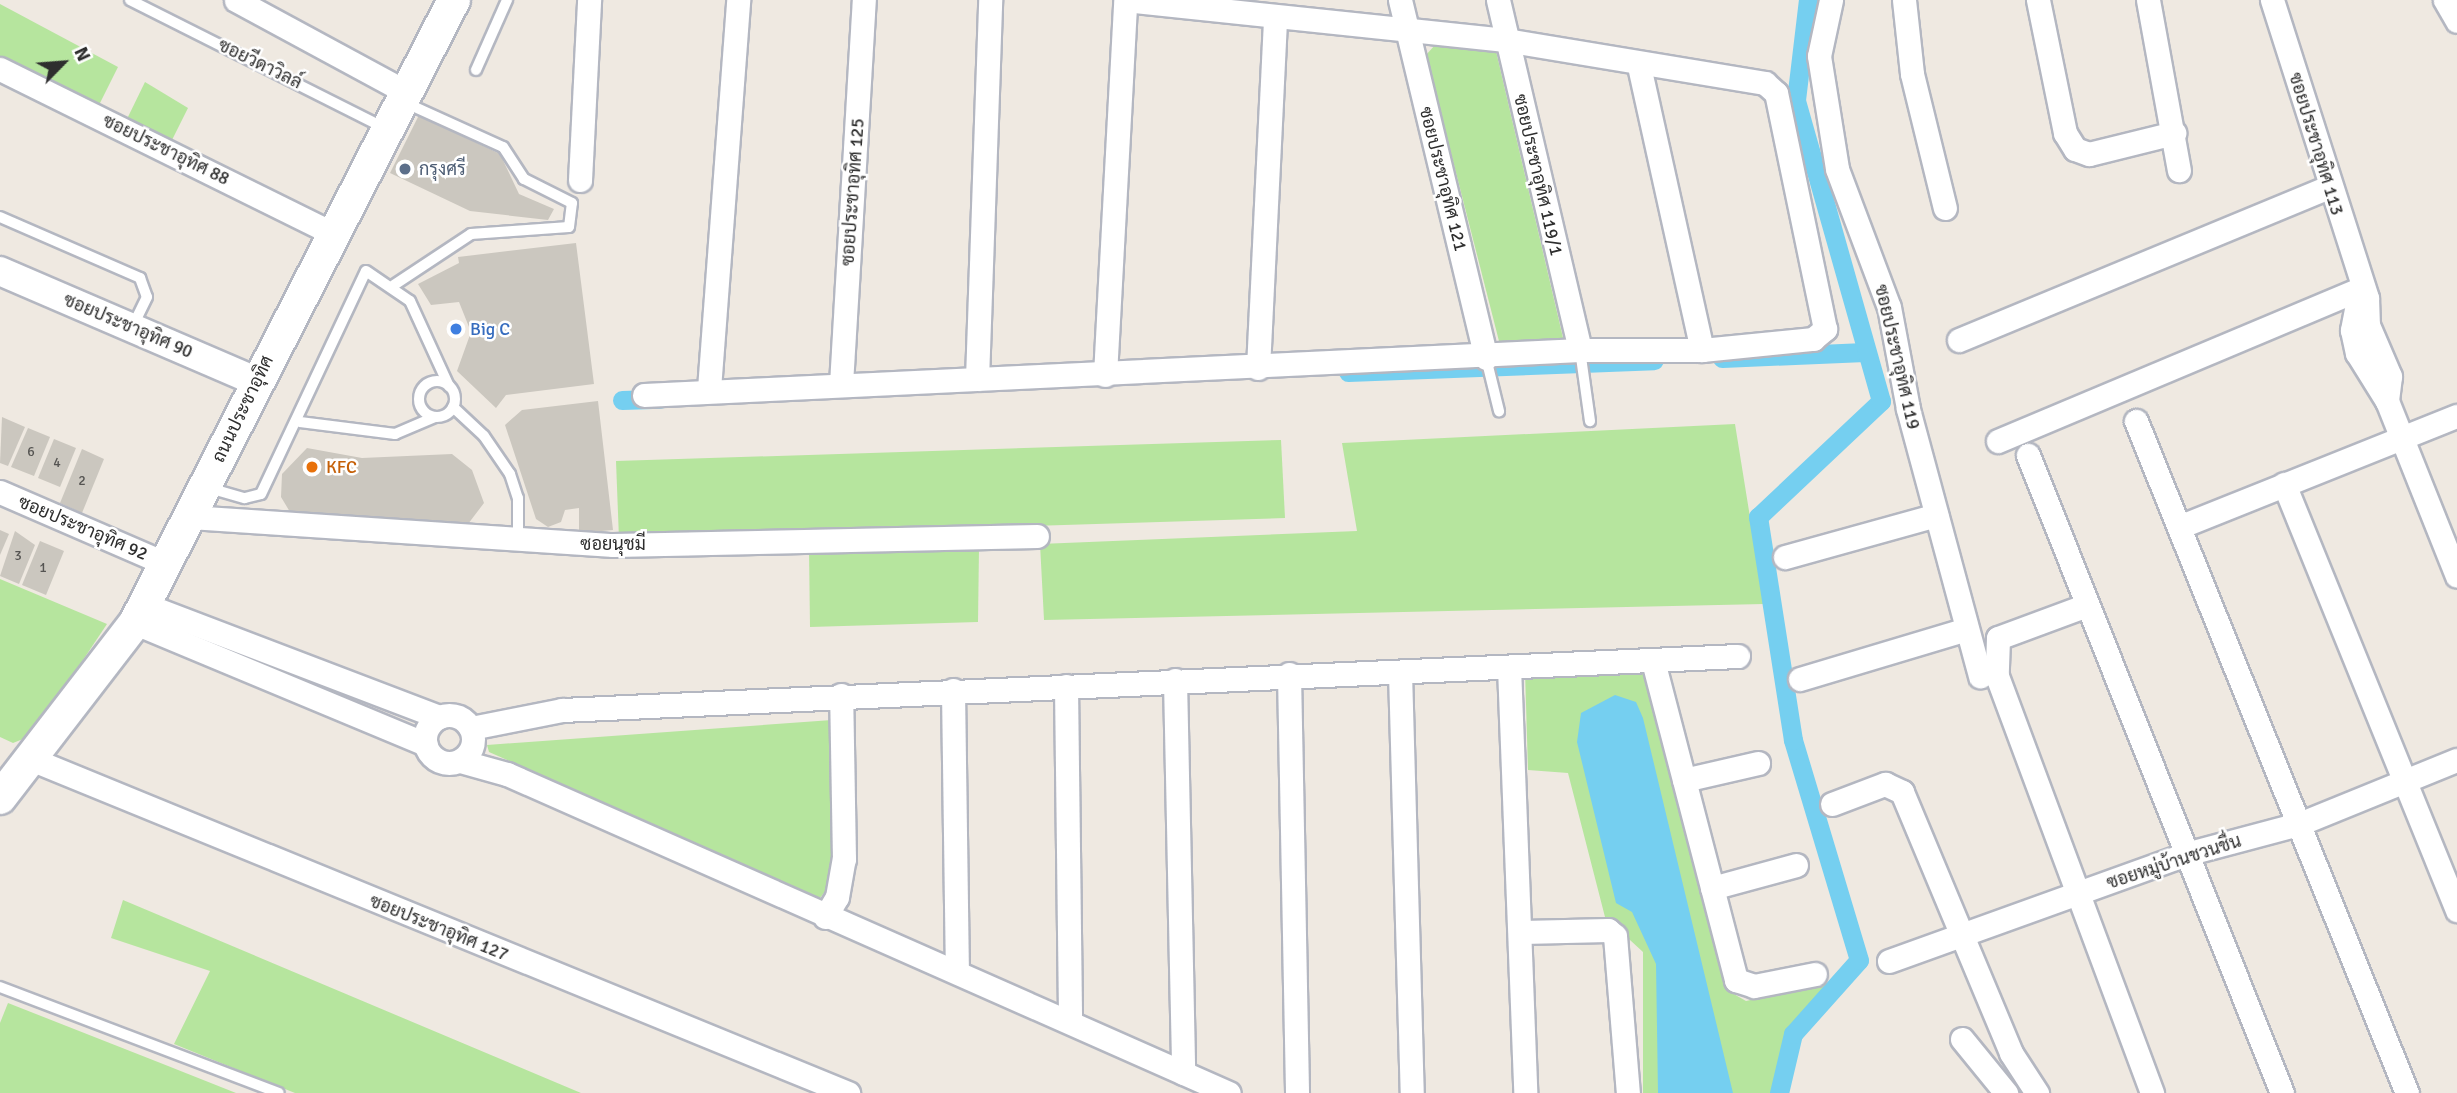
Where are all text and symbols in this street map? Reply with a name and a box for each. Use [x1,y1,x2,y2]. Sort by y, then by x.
north arrow [28,28,98,98]
street label: ซอยวีดาวิลล์ [215,34,305,94]
text: N [68,43,96,65]
street label: ซอยประชาอุทิศ 113 [2284,70,2348,218]
street label: ซอยประชาอุทิศ 119/1 [1509,92,1567,258]
street label: ซอยประชาอุทิศ 121 [1415,105,1471,253]
street label: ซอยประชาอุทิศ 88 [99,110,233,190]
street label: ซอยประชาอุทิศ 125 [837,117,869,267]
place label: กรุงศรี [419,158,466,180]
marker: กรุงศรี [397,161,413,177]
street label: ซอยประชาอุทิศ 119 [1870,282,1924,432]
street label: ซอยประชาอุทิศ 90 [60,289,196,363]
place label: Big C [470,318,510,340]
marker: Big C [448,321,464,337]
street label: ถนนประชาอุทิศ [208,352,278,466]
house number: 6 [27,444,35,460]
house number: 4 [53,455,61,471]
place label: KFC [326,456,357,478]
marker: KFC [304,459,320,475]
house number: 2 [78,473,86,489]
street label: ซอยประชาอุทิศ 92 [15,491,151,565]
street label: ซอยนุชมี [580,533,646,555]
house number: 3 [14,548,22,564]
house number: 1 [39,560,47,576]
street label: ซอยหมู่บ้านชวนชื่น [2104,830,2244,894]
street label: ซอยประชาอุทิศ 127 [366,890,512,966]

